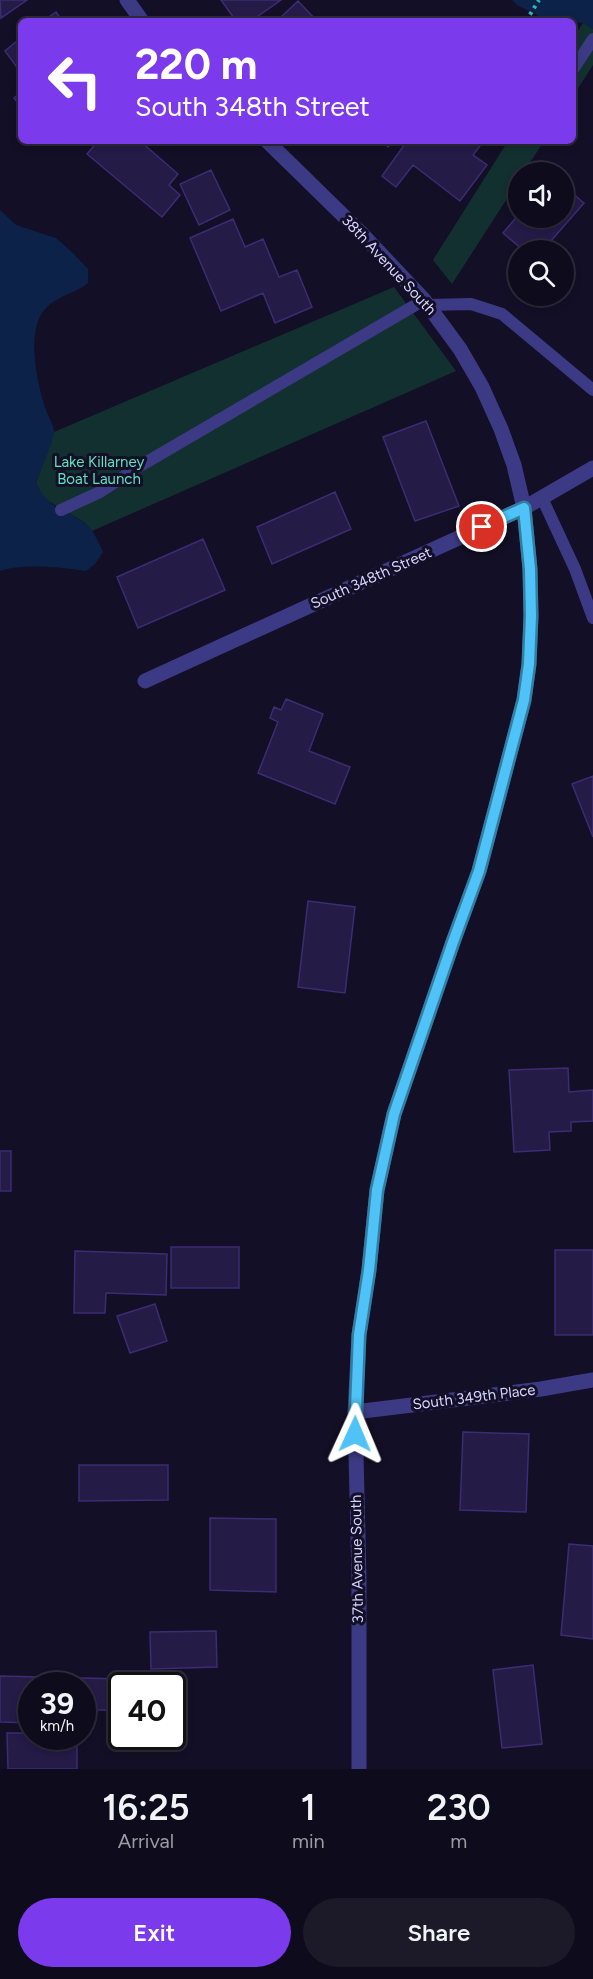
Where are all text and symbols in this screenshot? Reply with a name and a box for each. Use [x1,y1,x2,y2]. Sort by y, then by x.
text: 220 m [135,39,257,90]
icon: left [36,42,114,120]
text: South 348th Street [135,90,370,123]
map controls [508,162,574,306]
button: sound [508,162,574,228]
street label: 38th Avenue South [338,211,440,319]
button: search [508,240,574,306]
park label: Lake Killarney Boat Launch [54,453,144,488]
pin [456,501,507,552]
icon: arrive [465,510,498,543]
street label: South 348th Street [308,543,435,613]
street label: South 349th Place [412,1381,536,1413]
position arrow [323,1402,387,1466]
street label: 37th Avenue South [347,1494,367,1624]
speed limit sign: 40 [108,1672,186,1750]
text: 39 [40,1685,74,1722]
text: km/h [40,1717,74,1735]
text: 16:25 [102,1786,190,1829]
text: 1 [301,1786,316,1829]
text: 230 [427,1786,491,1829]
text: Arrival [118,1829,174,1853]
text: min [292,1829,325,1853]
text: m [450,1829,467,1853]
button: Exit [18,1898,291,1967]
button: Share [303,1898,575,1967]

